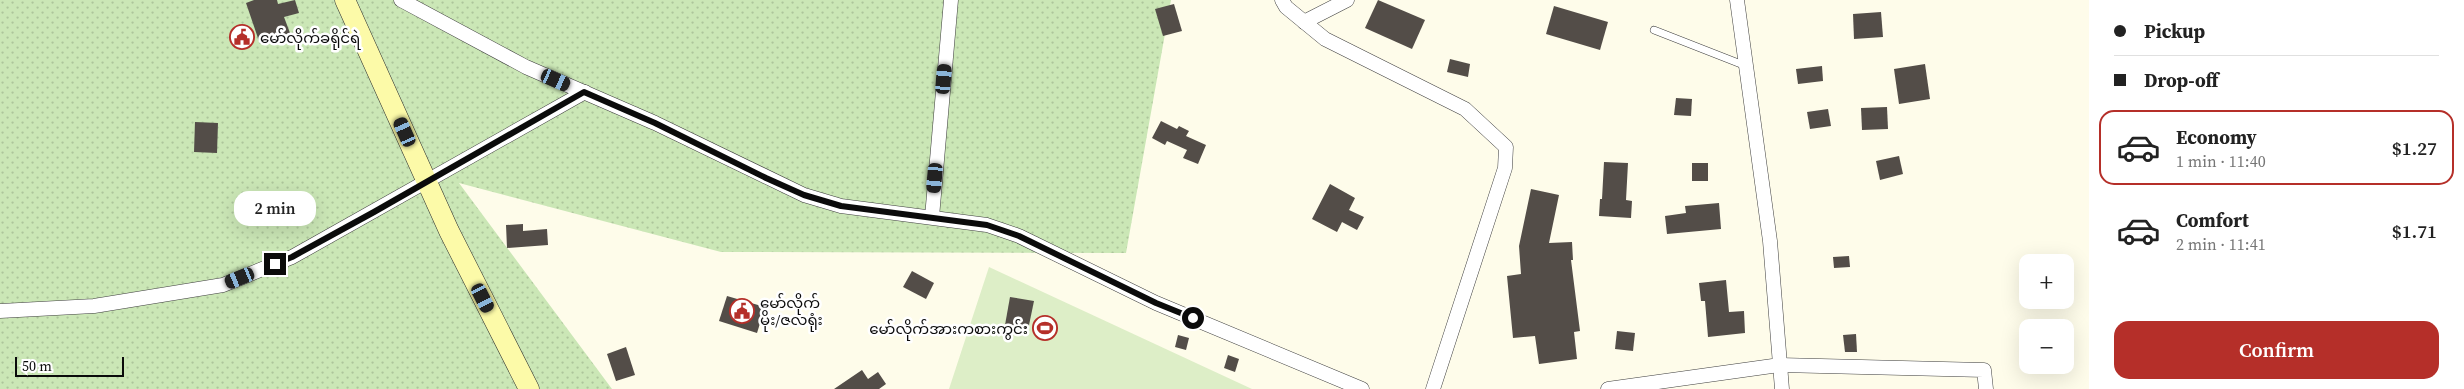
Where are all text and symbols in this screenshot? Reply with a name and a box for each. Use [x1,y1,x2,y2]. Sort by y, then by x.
text: Pickup [2144,18,2205,44]
public building icon: မော်လိုက်ခရိုင်ရဲ [229,24,255,50]
place label: မော်လိုက်ခရိုင်ရဲ [260,27,361,50]
car [935,63,952,95]
car [539,67,572,93]
text: Drop-off [2144,67,2218,93]
car [392,115,417,149]
text: Economy [2176,124,2257,150]
icon: car [2116,125,2161,170]
text: $1.27 [2392,135,2437,161]
text: 1 min · 11:40 [2176,150,2266,172]
car [926,162,943,194]
callout: 2 min [234,192,316,226]
text: 2 min [254,197,296,219]
text: Comfort [2176,207,2249,233]
icon: car [2116,208,2161,253]
text: $1.71 [2392,218,2437,244]
text: 2 min · 11:41 [2176,233,2266,255]
route end [264,253,286,275]
map controls [2019,254,2074,374]
button: + [2019,254,2074,309]
car [223,265,256,291]
car [469,281,496,315]
place label: မော်လိုက် မိုး/ဇလရုံး [760,292,823,332]
public building icon: မော်လိုက် မိုး/ဇလရုံး [729,298,755,324]
route start [1182,307,1204,329]
sports icon: မော်လိုက်အားကစားကွင်း [1032,315,1058,341]
place label: မော်လိုက်အားကစားကွင်း [869,318,1028,341]
button: − [2019,319,2074,374]
button: Confirm [2114,321,2439,379]
scale bar [15,354,124,377]
text: 50 m [22,356,52,376]

